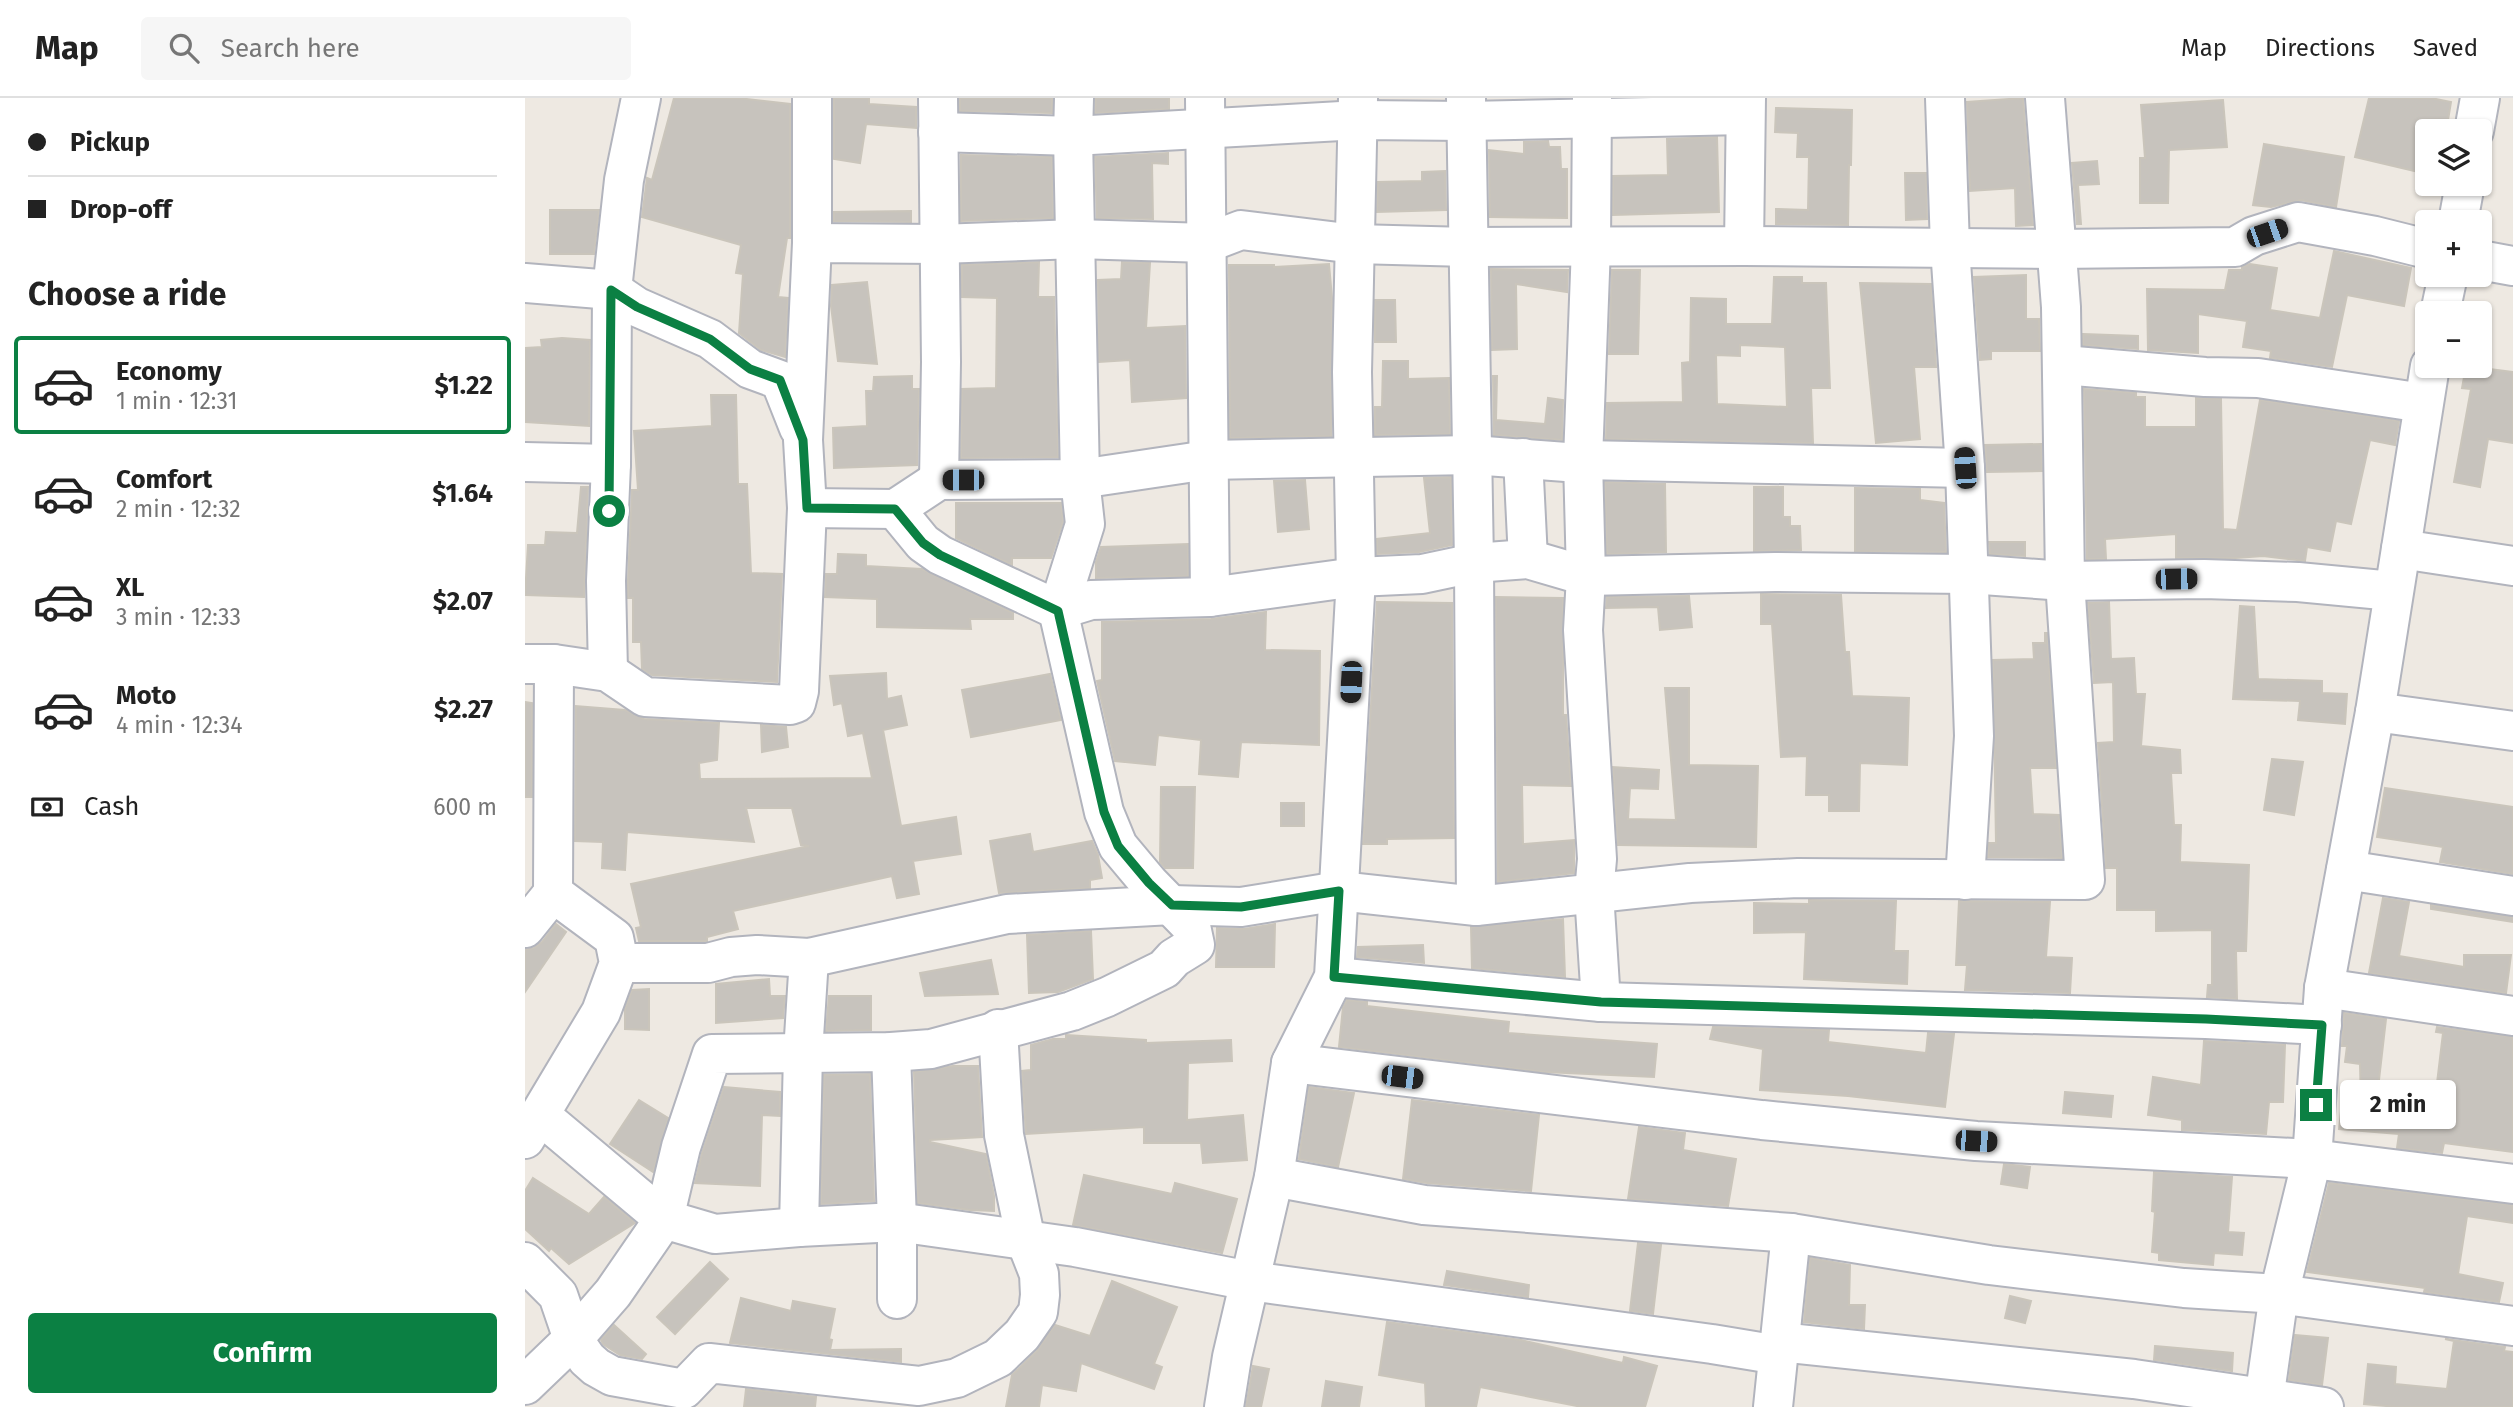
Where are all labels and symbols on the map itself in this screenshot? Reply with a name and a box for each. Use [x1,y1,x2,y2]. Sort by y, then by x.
car [2244,216,2291,250]
car [1954,446,1977,490]
car [943,470,985,491]
route start [593,495,625,527]
car [2155,568,2198,590]
car [1340,660,1363,704]
car [1380,1064,1425,1090]
callout: 2 min [2341,1080,2456,1130]
route end [2300,1089,2332,1121]
car [1955,1129,1998,1153]

